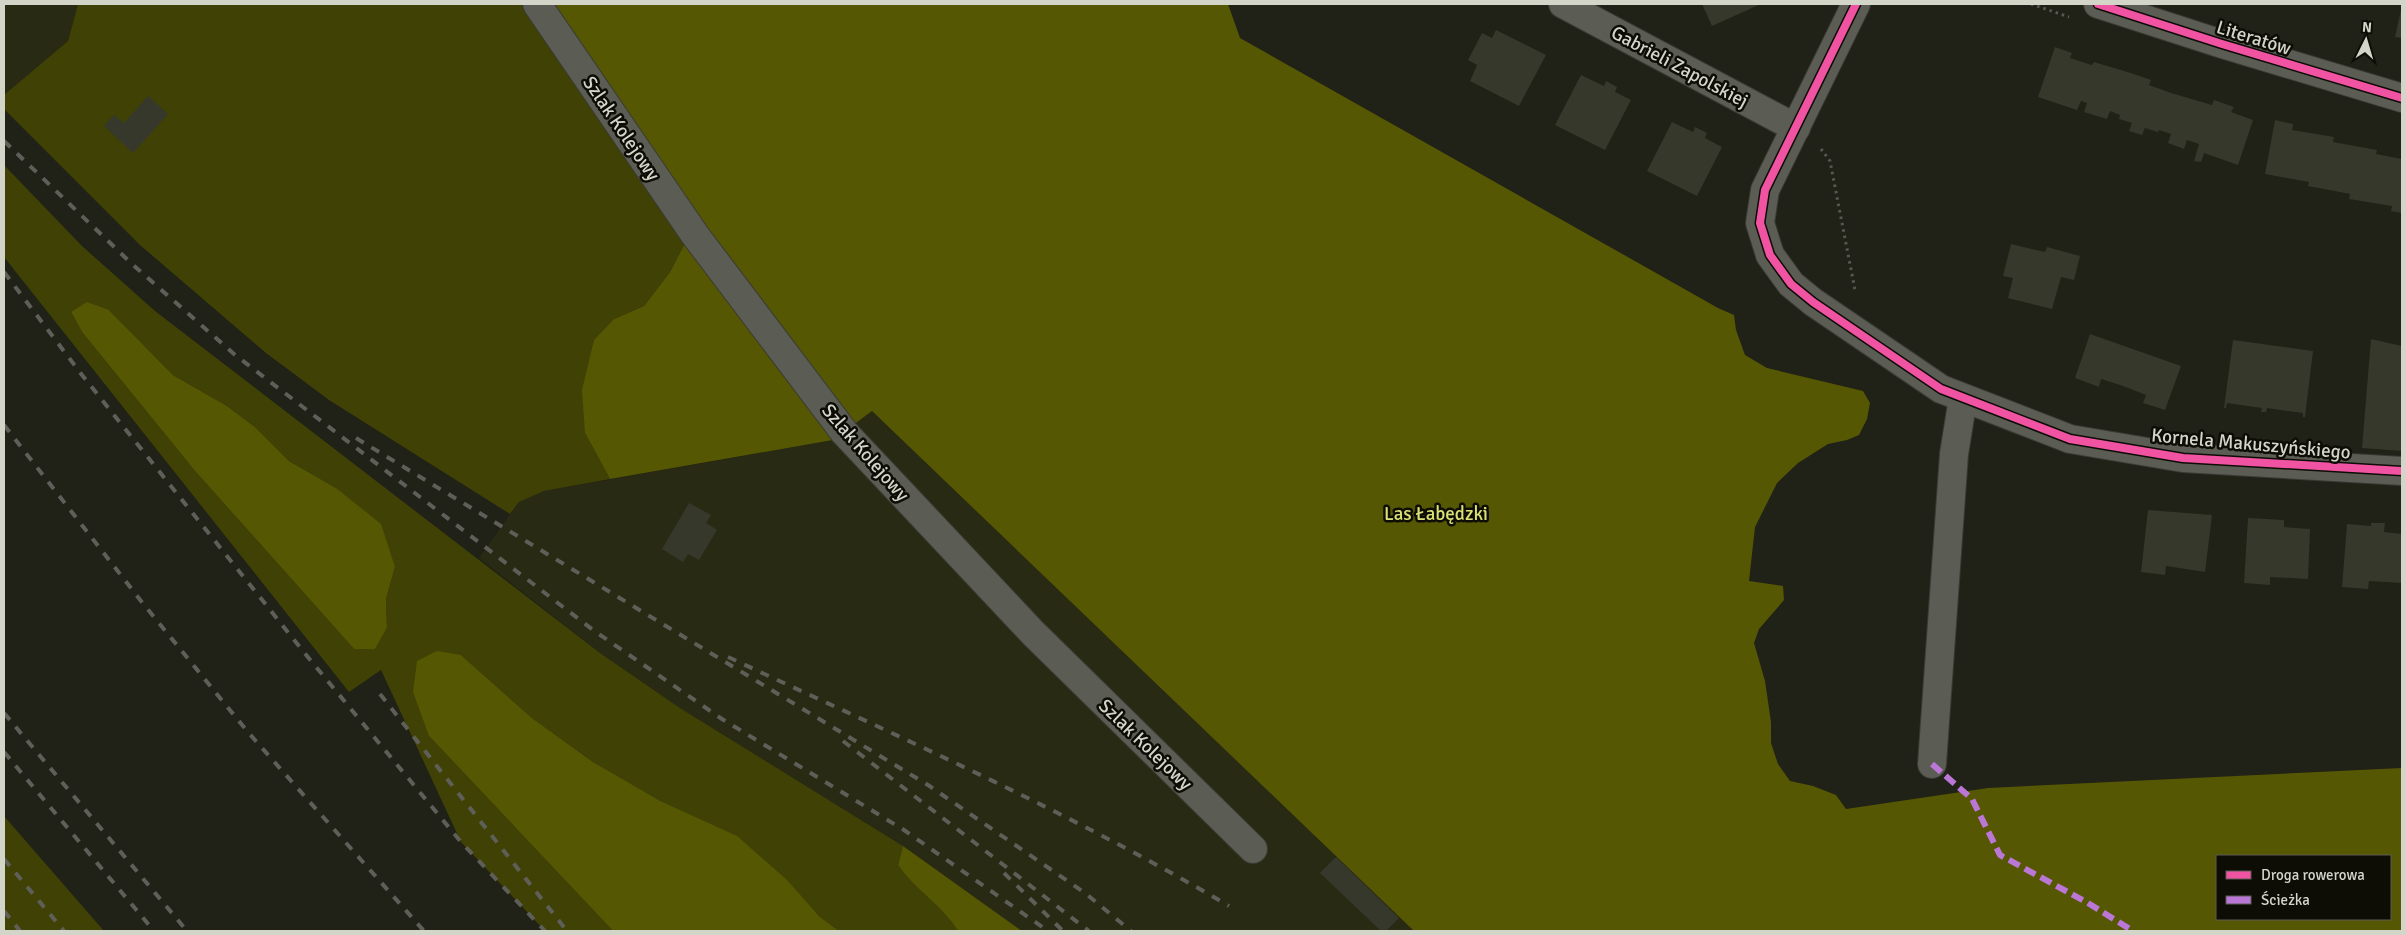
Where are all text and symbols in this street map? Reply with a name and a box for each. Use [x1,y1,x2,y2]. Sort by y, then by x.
street label: Literatów [2213,15,2294,61]
north arrow [2341,15,2391,65]
text: N [2361,19,2373,36]
street label: Gabrieli Zapolskiej [1607,21,1752,113]
street label: Szlak Kolejowy [577,72,665,186]
street label: Szlak Kolejowy [816,399,914,506]
street label: Kornela Makuszyńskiego [2150,423,2352,465]
park label: Las Łabędzki [1384,502,1488,526]
street label: Szlak Kolejowy [1093,694,1197,796]
legend [2216,855,2391,920]
text: Droga rowerowa [2261,866,2365,884]
text: Ścieżka [2261,890,2310,909]

